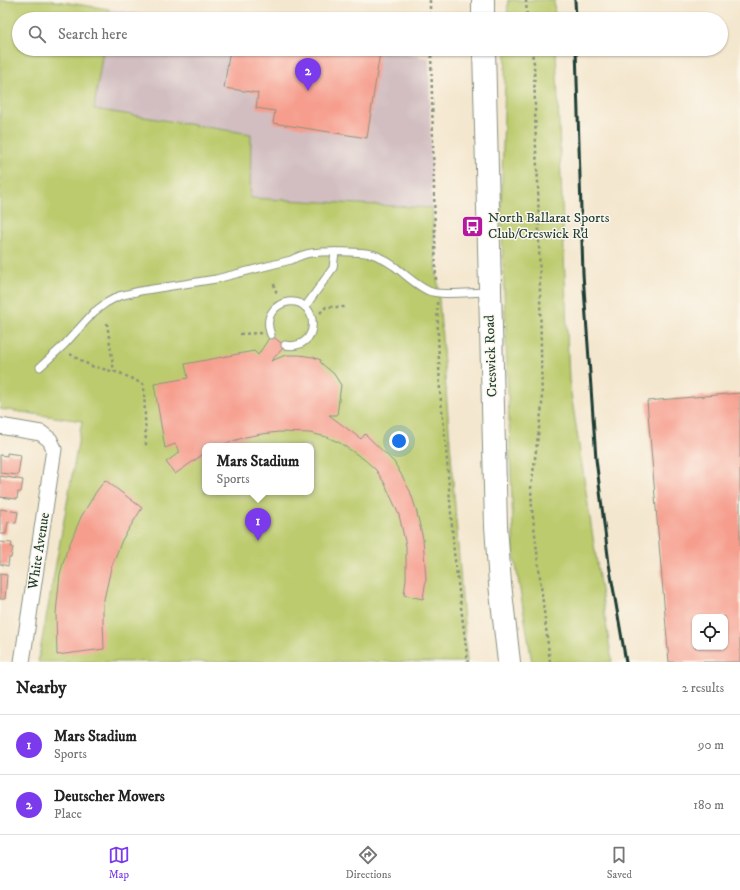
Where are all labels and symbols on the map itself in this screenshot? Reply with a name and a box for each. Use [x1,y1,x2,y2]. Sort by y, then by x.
pin: 2 [295,58,321,91]
place label: North Ballarat Sports Club/Creswick Rd [488,209,610,243]
bus stop icon: North Ballarat Sports Club/Creswick Rd [459,213,485,239]
street label: Creswick Road [481,314,501,397]
your location [389,431,409,451]
pin: 1 [245,508,271,541]
street label: White Avenue [24,511,54,592]

